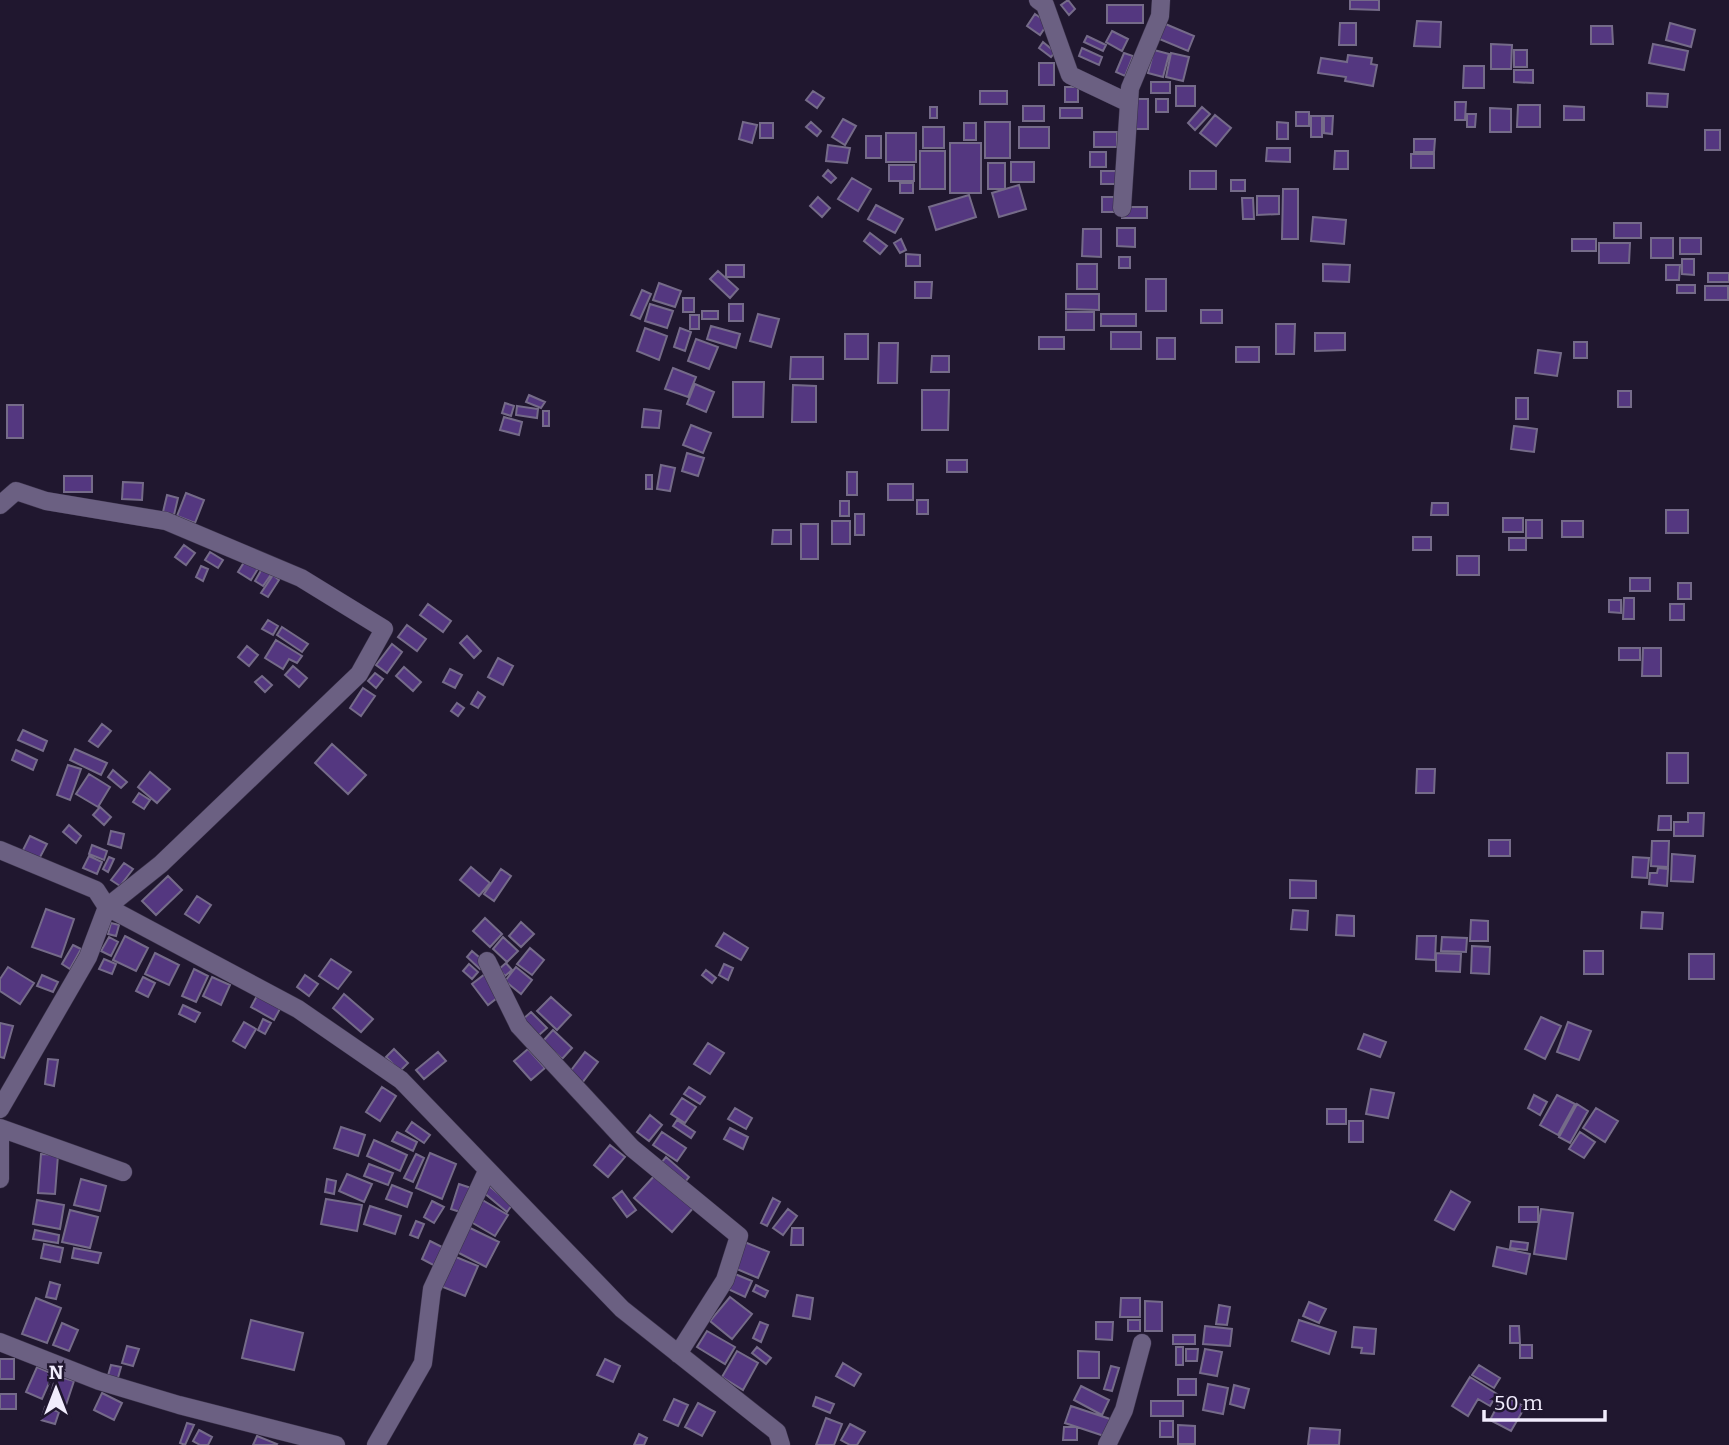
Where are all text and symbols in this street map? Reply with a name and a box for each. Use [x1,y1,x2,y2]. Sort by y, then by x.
north arrow [21,1354,91,1424]
text: N [49,1361,64,1384]
scale bar [1484,1378,1605,1422]
text: 50 m [1494,1390,1543,1416]

